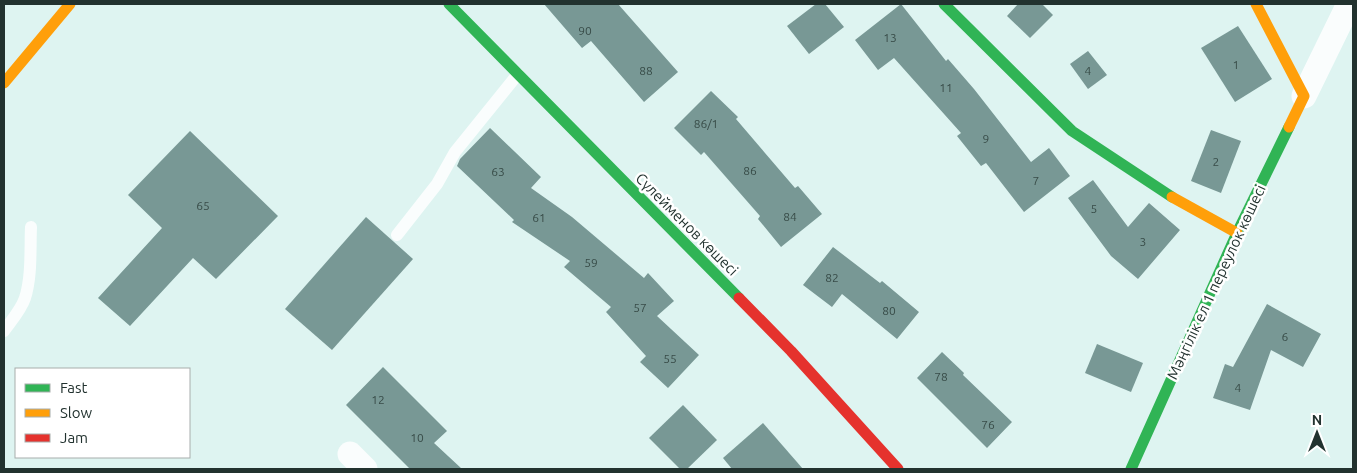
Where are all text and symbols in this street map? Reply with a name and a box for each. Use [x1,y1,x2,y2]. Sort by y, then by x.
house number: 90 [578,24,592,37]
house number: 13 [883,31,897,44]
house number: 1 [1233,58,1239,71]
house number: 88 [639,64,653,77]
house number: 4 [1085,64,1092,77]
house number: 11 [939,81,953,94]
house number: 86/1 [694,117,718,130]
house number: 9 [983,132,989,145]
house number: 2 [1213,155,1219,168]
house number: 86 [743,164,757,177]
house number: 63 [491,165,505,178]
street label: Сүлейменов көшесі [632,169,742,279]
house number: 7 [1033,174,1039,187]
street label: Мәңгілік ел 1 переулок көшесі [1163,182,1269,382]
house number: 65 [196,199,210,212]
house number: 5 [1091,202,1097,215]
house number: 84 [783,210,797,223]
house number: 61 [532,211,546,224]
house number: 3 [1140,235,1146,248]
house number: 59 [584,256,598,269]
house number: 82 [825,271,839,284]
house number: 57 [633,301,647,314]
house number: 80 [882,304,896,317]
house number: 6 [1282,330,1289,343]
house number: 55 [663,352,677,365]
legend [15,368,190,458]
house number: 78 [934,370,948,383]
text: Fast [60,379,88,396]
house number: 4 [1235,381,1242,394]
house number: 12 [371,393,385,406]
text: Slow [60,404,93,421]
north arrow [1292,408,1342,458]
text: N [1312,412,1322,428]
house number: 76 [981,418,995,431]
text: Jam [60,429,88,446]
house number: 10 [410,431,424,444]

